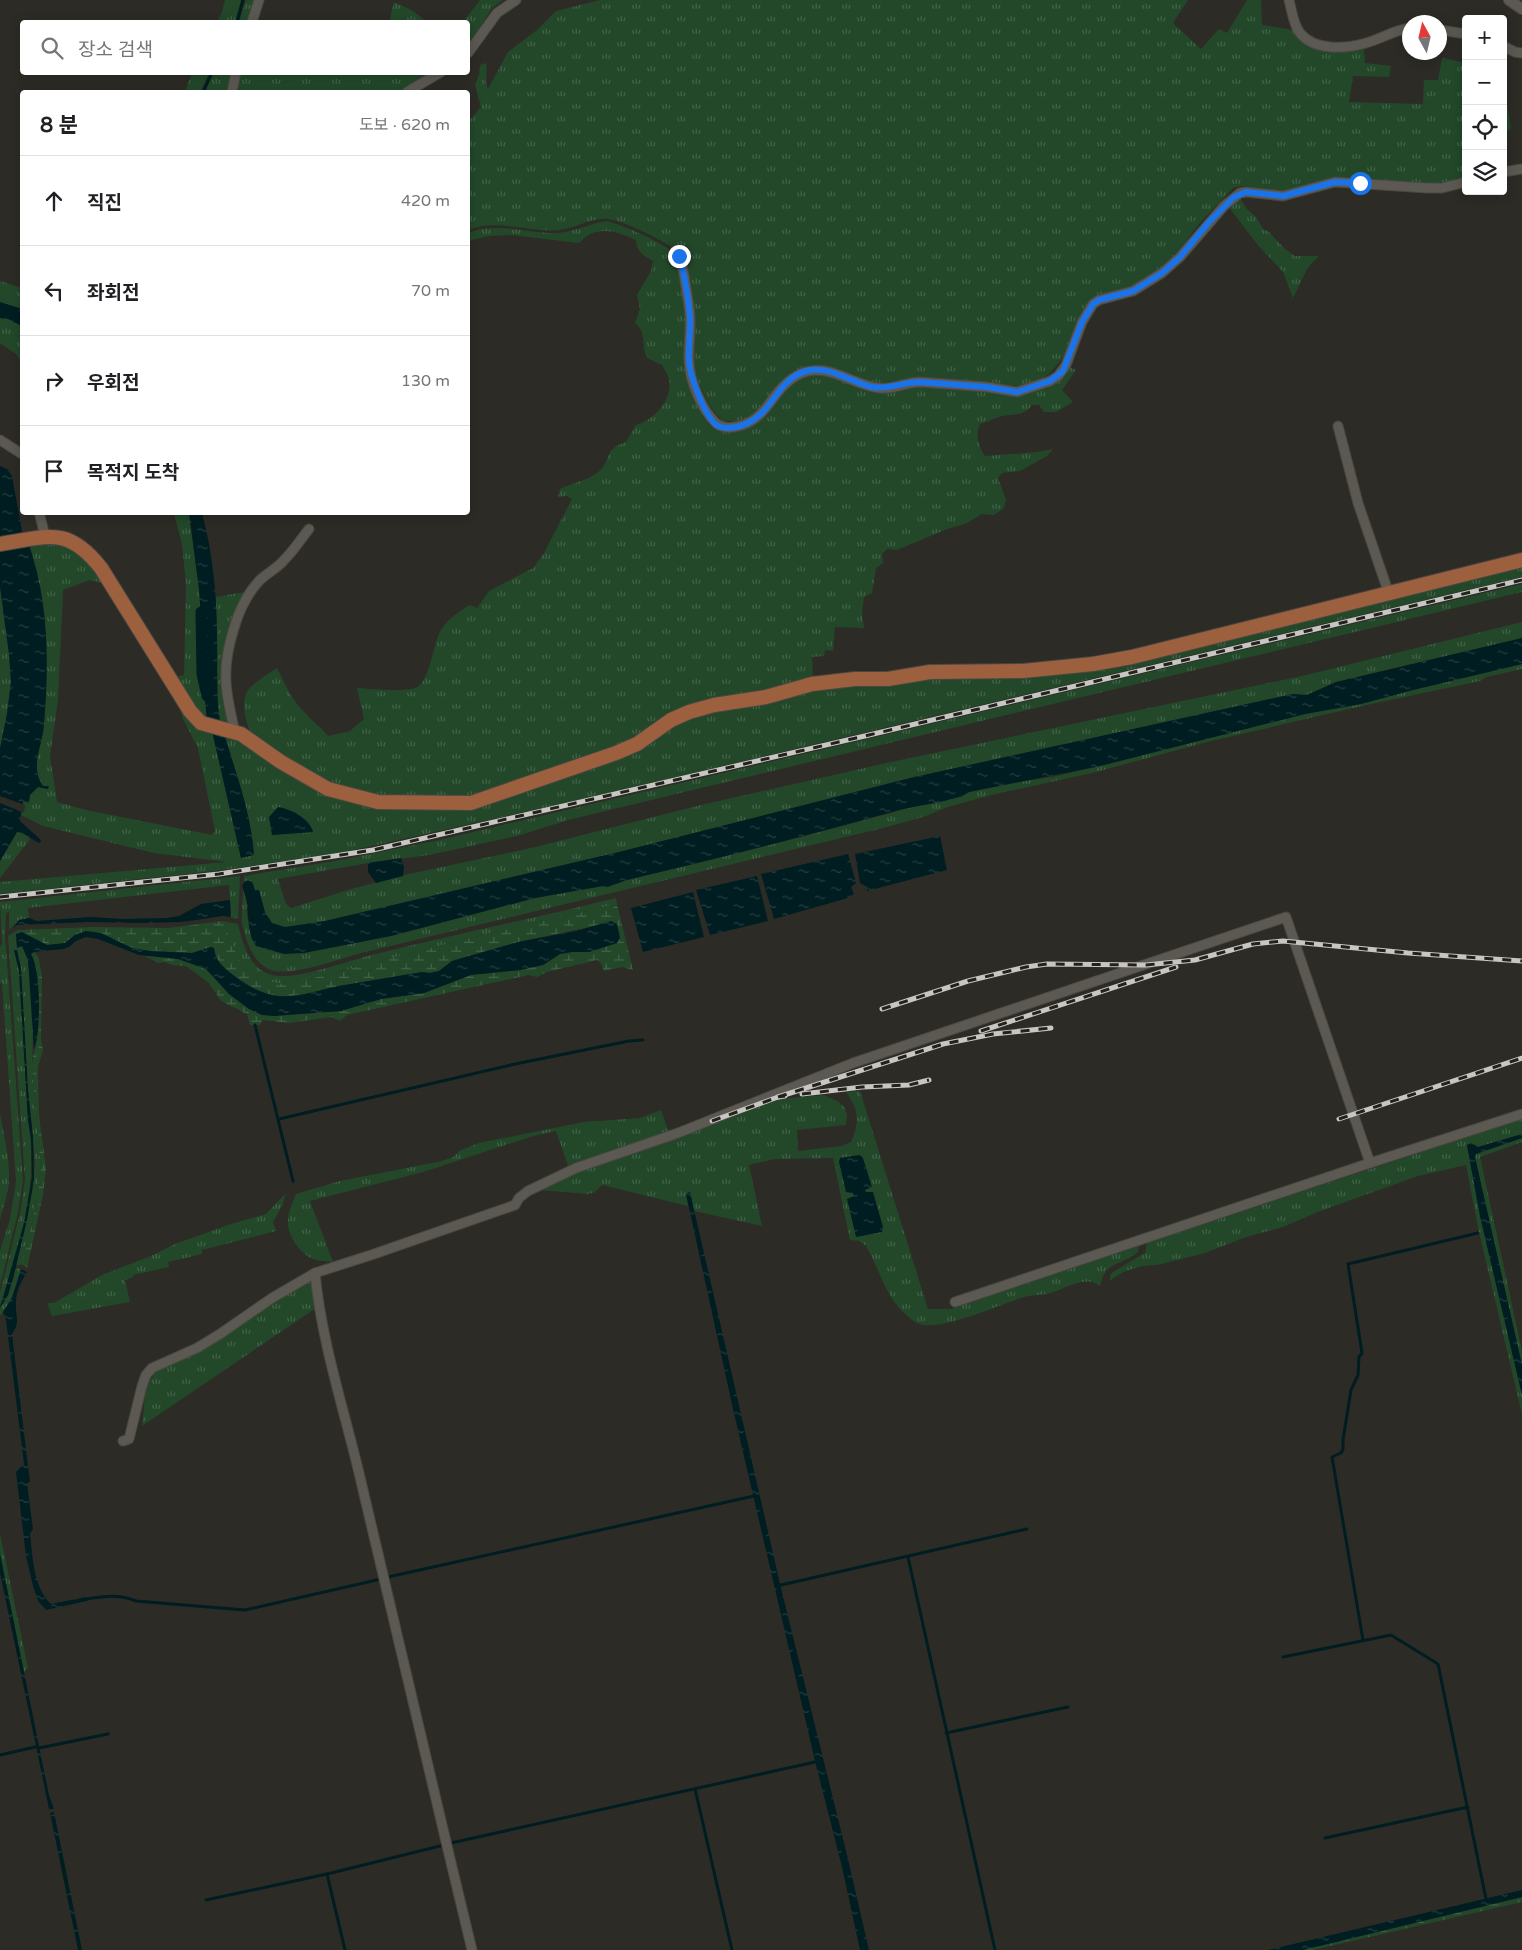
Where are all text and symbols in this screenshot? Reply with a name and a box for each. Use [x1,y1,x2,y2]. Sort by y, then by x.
north arrow [1402,15,1447,60]
map controls [1462,15,1507,195]
button: + [1462,15,1507,60]
search box [20,20,470,75]
icon: search [38,34,66,62]
text: 장소 검색 [78,39,153,61]
button: − [1462,60,1507,105]
button: locate [1462,105,1507,150]
text: 8 분 [40,113,78,138]
text: 도보 · 620 m [359,115,450,135]
button: layers [1462,150,1507,195]
route start [1349,172,1372,195]
icon: ahead [40,187,68,215]
text: 420 m [401,191,450,211]
text: 직진 [87,192,122,214]
route end [668,245,691,268]
icon: left [40,277,68,305]
text: 70 m [411,281,450,301]
text: 좌회전 [87,282,139,304]
icon: right [40,367,68,395]
text: 130 m [401,371,450,391]
text: 우회전 [87,372,139,394]
icon: arrive [40,457,68,485]
text: 목적지 도착 [87,462,179,484]

